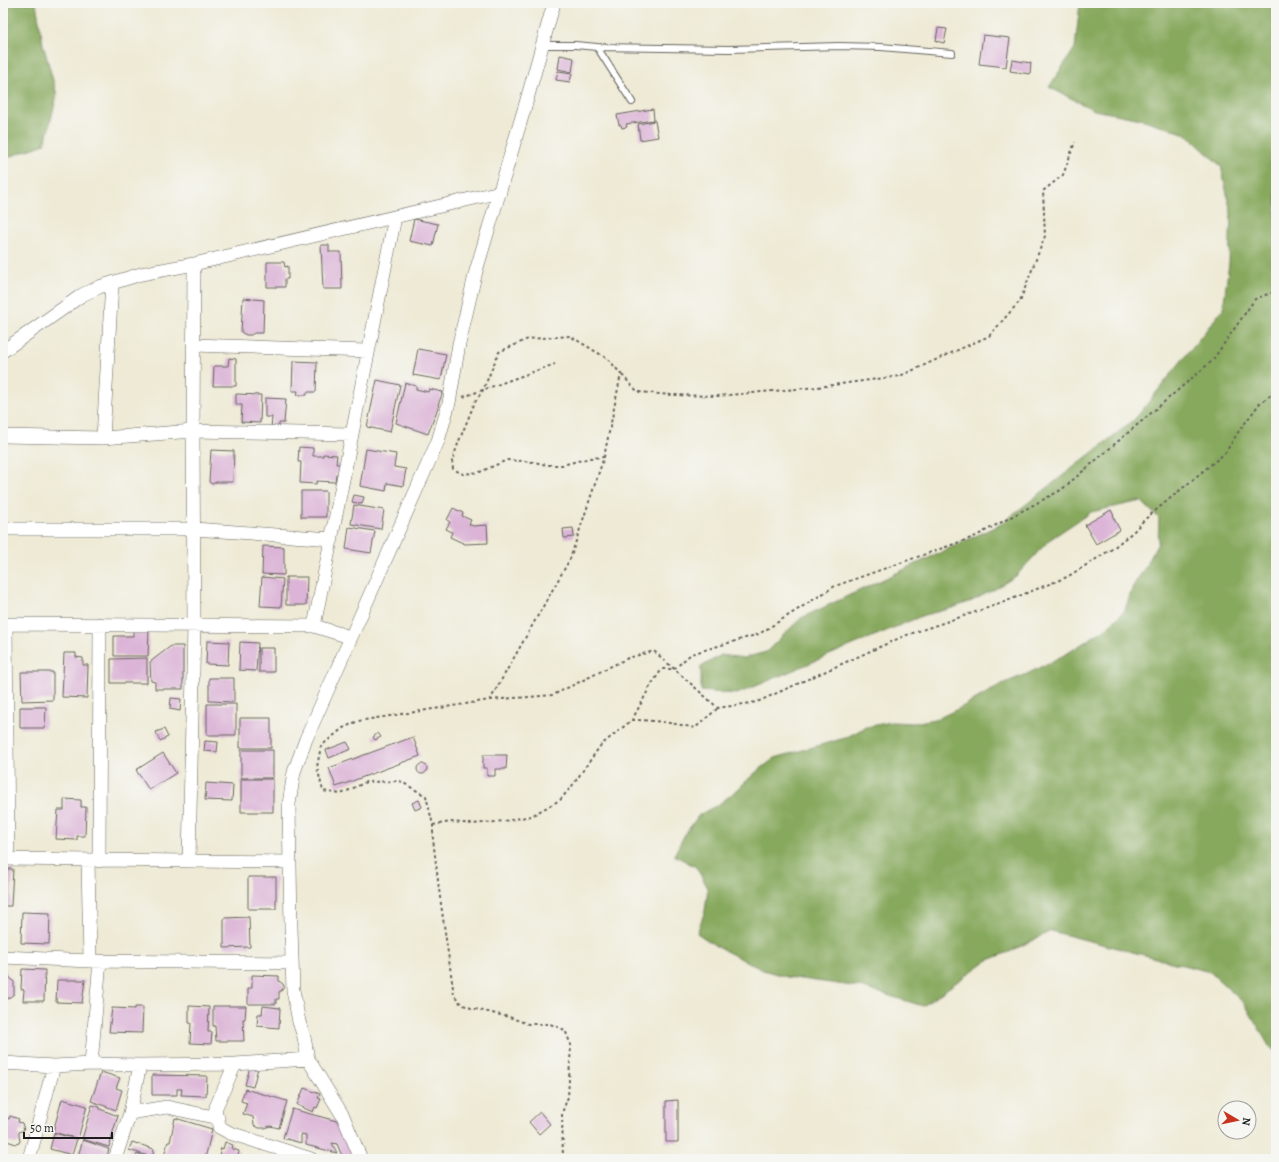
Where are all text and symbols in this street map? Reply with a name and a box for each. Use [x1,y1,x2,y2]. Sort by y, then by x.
north arrow [1217,1100,1257,1140]
scale bar [24,1114,112,1140]
text: N [1238,1116,1254,1127]
text: 50 m [30,1120,54,1136]

